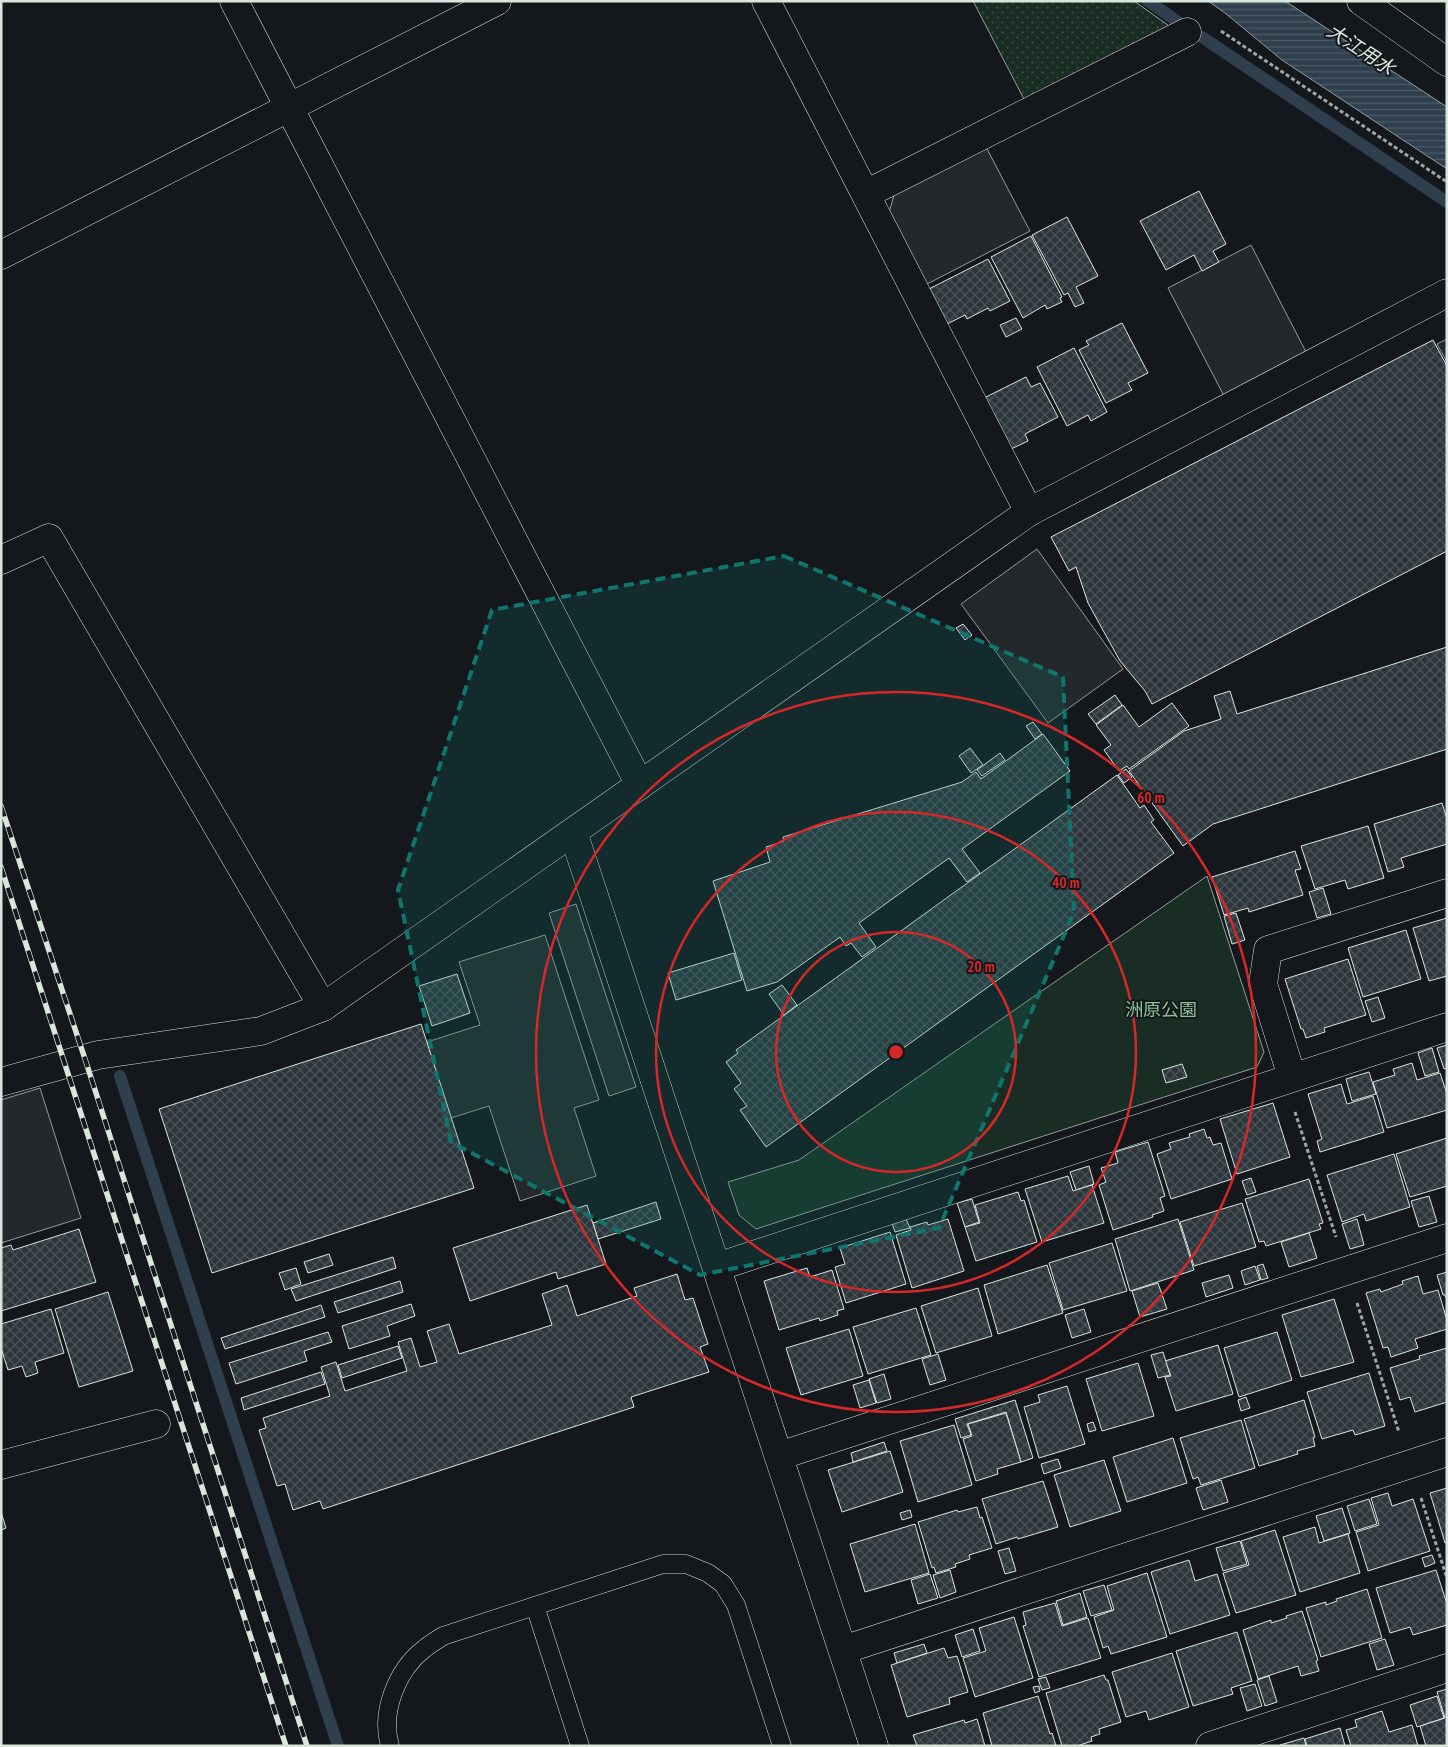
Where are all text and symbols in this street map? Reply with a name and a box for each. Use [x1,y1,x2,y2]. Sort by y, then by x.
water label: 大江用水 [1323,18,1401,81]
text: 60 m [1137,788,1165,807]
text: 40 m [1052,873,1080,892]
text: 20 m [967,957,995,976]
park label: 洲原公園 [1125,998,1197,1021]
centre of rings [887,1043,905,1061]

